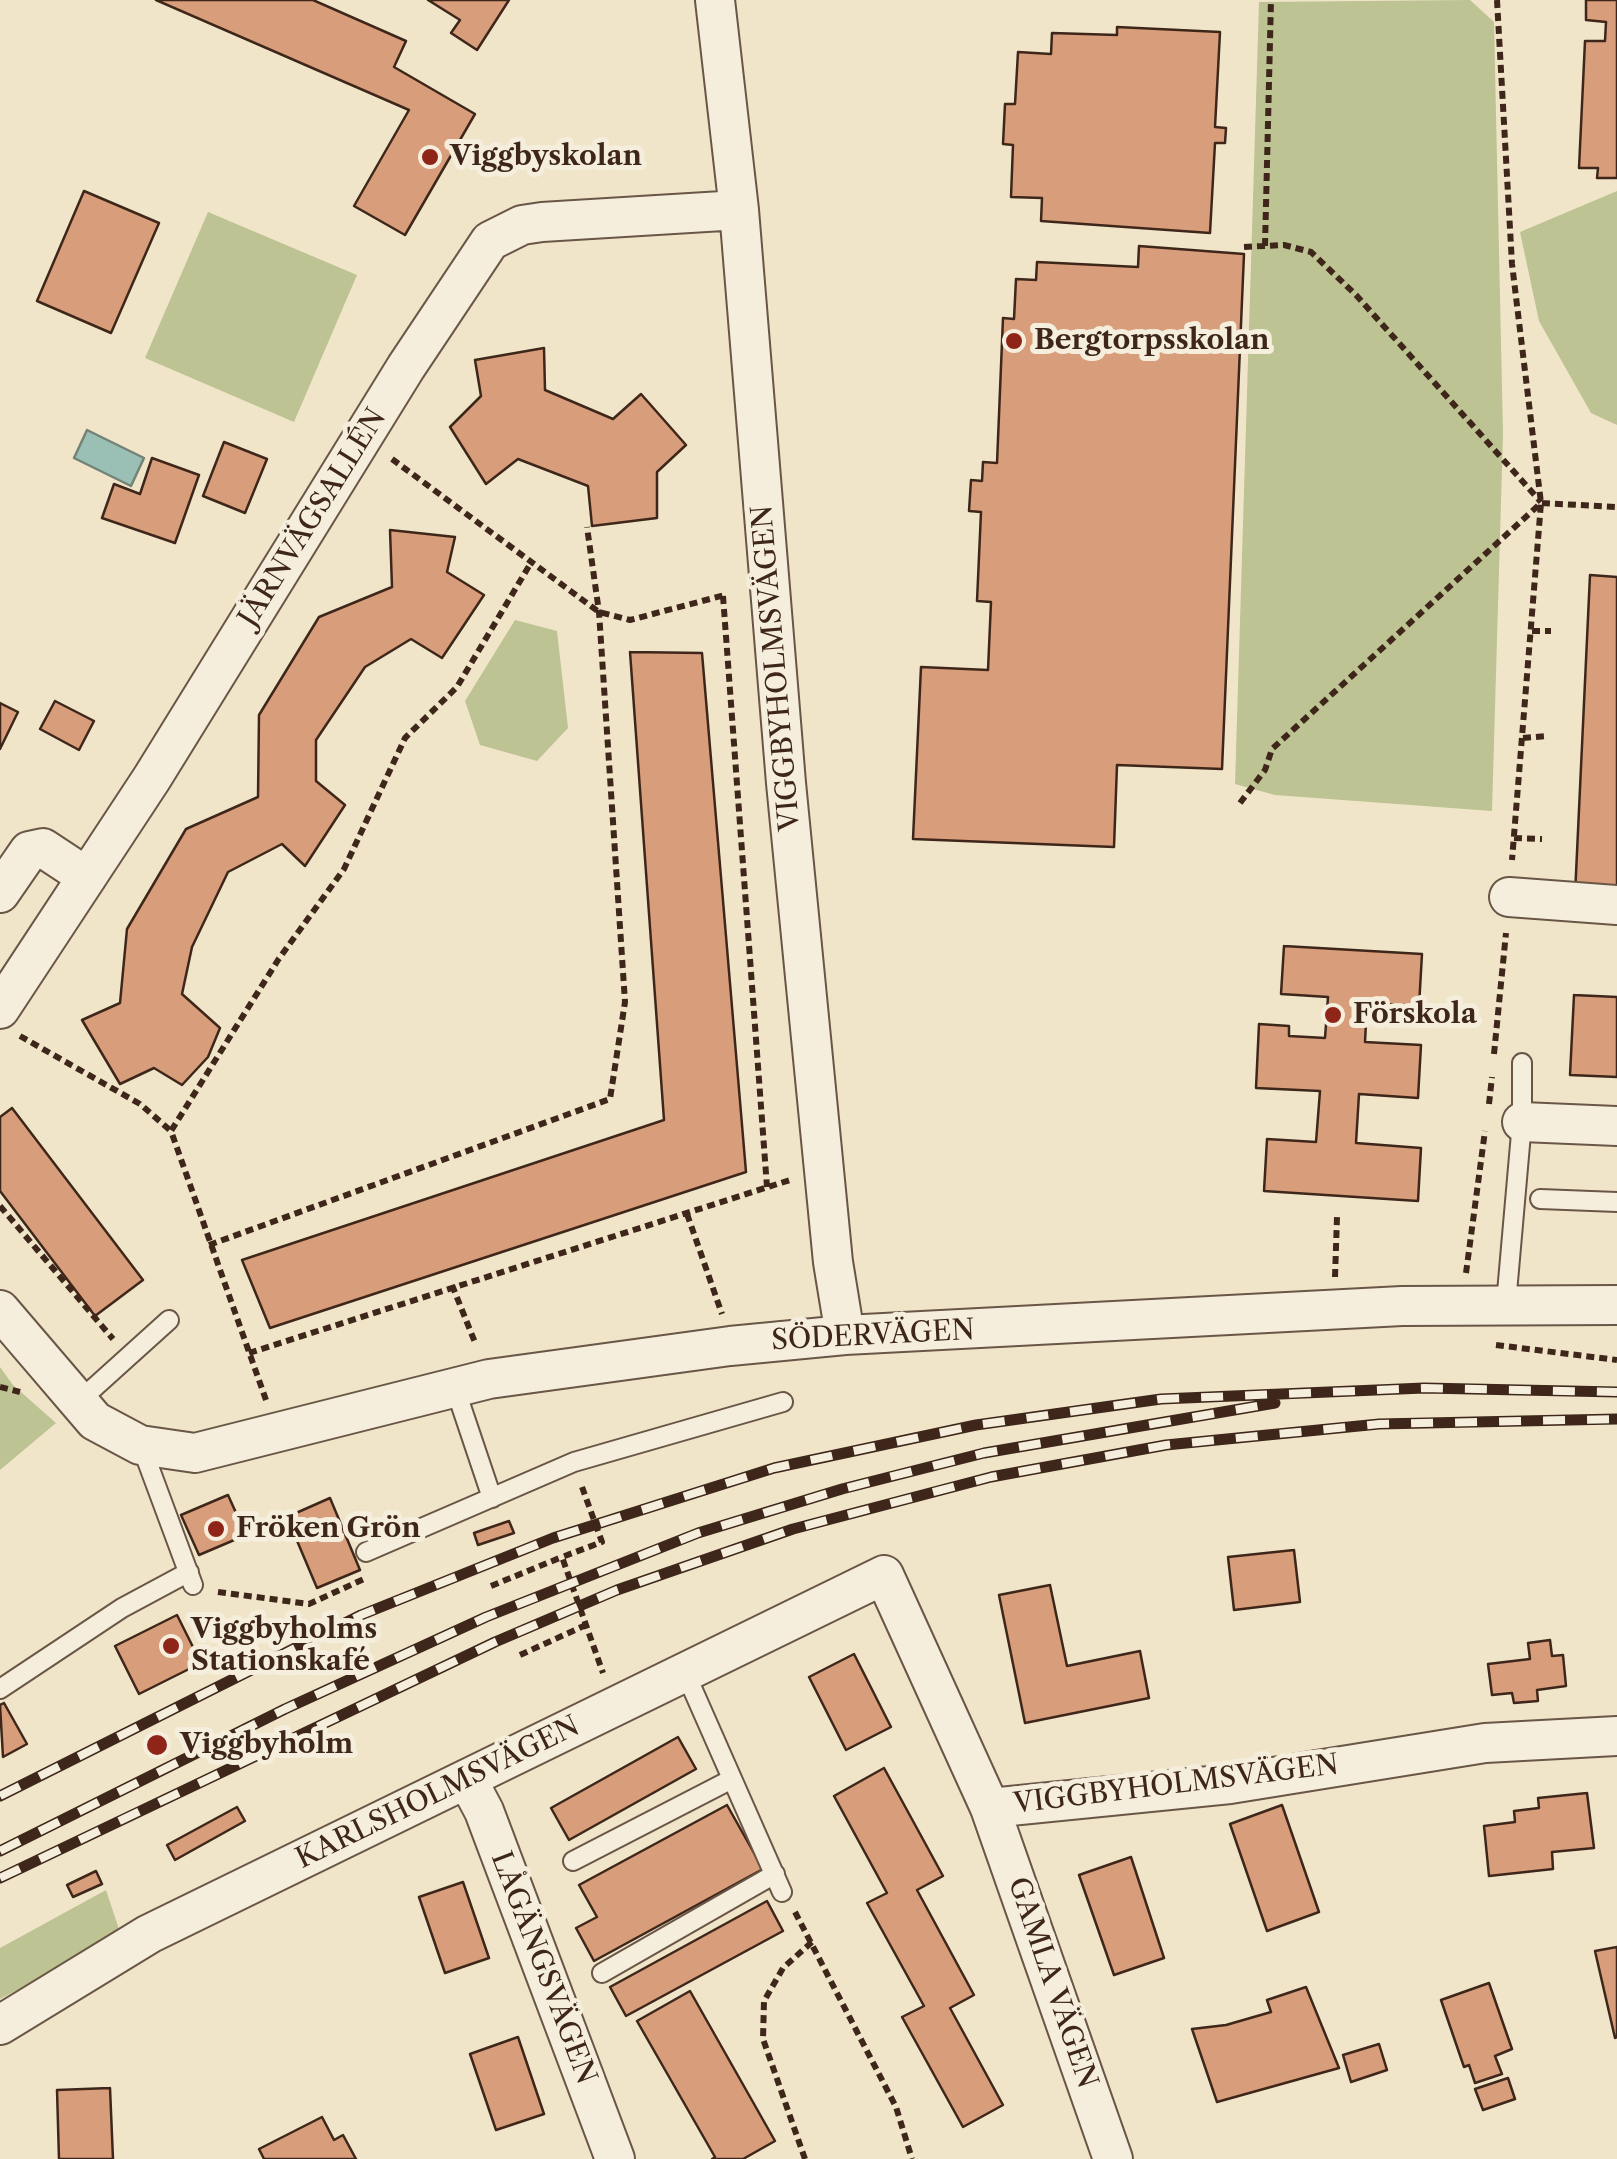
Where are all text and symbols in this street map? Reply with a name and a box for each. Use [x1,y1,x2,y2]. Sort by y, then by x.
place label: Viggbyskolan [450,140,642,174]
marker: Viggbyskolan [419,146,441,168]
place label: Bergtorpsskolan [1034,324,1270,358]
marker: Bergtorpsskolan [1003,330,1025,352]
street label: JÄRNVÄGSALLÉN [232,403,394,633]
street label: VIGGBYHOLMSVÄGEN [746,504,808,832]
place label: Förskola [1353,998,1477,1032]
marker: Förskola [1322,1004,1344,1026]
street label: SÖDERVÄGEN [770,1314,976,1358]
place label: Fröken Grön [236,1512,421,1546]
marker: Fröken Grön [205,1518,227,1540]
place label: Viggbyholms Stationskafé [191,1613,377,1679]
marker: Viggbyholms Stationskafé [160,1635,182,1657]
street label: KARLSHOLMSVÄGEN [291,1710,585,1876]
place label: Viggbyholm [180,1728,353,1762]
marker: Viggbyholm [144,1732,170,1758]
street label: VIGGBYHOLMSVÄGEN [1012,1748,1340,1822]
street label: LÅGÄNGSVÄGEN [483,1847,603,2089]
street label: GAMLA VÄGEN [1000,1873,1104,2093]

